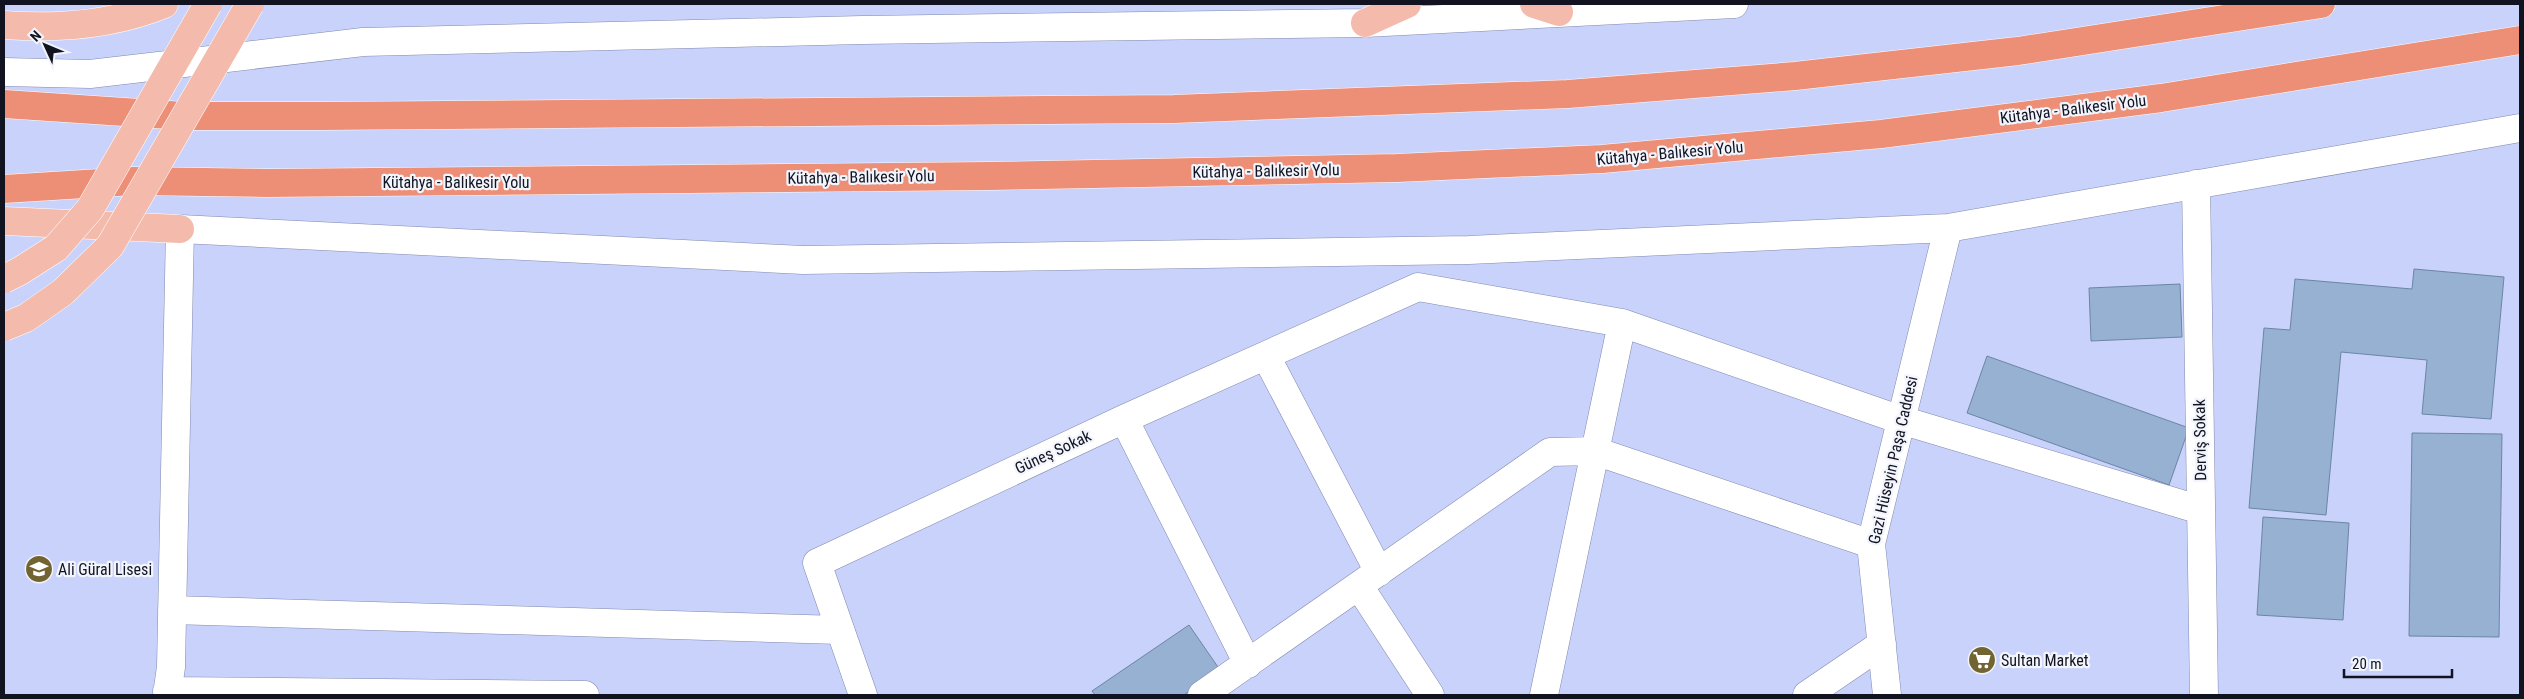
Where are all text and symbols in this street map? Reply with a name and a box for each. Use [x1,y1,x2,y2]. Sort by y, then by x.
north arrow [20,20,70,70]
text: N [27,27,44,45]
street label: Kütahya - Balıkesir Yolu [1999,91,2147,127]
street label: Kütahya - Balıkesir Yolu [1596,137,1744,169]
street label: Kütahya - Balıkesir Yolu [1192,160,1340,182]
street label: Kütahya - Balıkesir Yolu [787,166,935,188]
street label: Kütahya - Balıkesir Yolu [382,173,530,192]
street label: Gazi Hüseyin Paşa Caddesi [1864,374,1922,546]
street label: Derviş Sokak [2190,398,2210,481]
street label: Güneş Sokak [1012,426,1095,478]
school or university icon: Ali Güral Lisesi [24,554,54,584]
place label: Ali Güral Lisesi [58,560,152,579]
supermarket icon: Sultan Market [1967,645,1997,675]
scale bar [2344,646,2452,678]
place label: Sultan Market [2001,651,2089,670]
text: 20 m [2352,655,2382,673]

